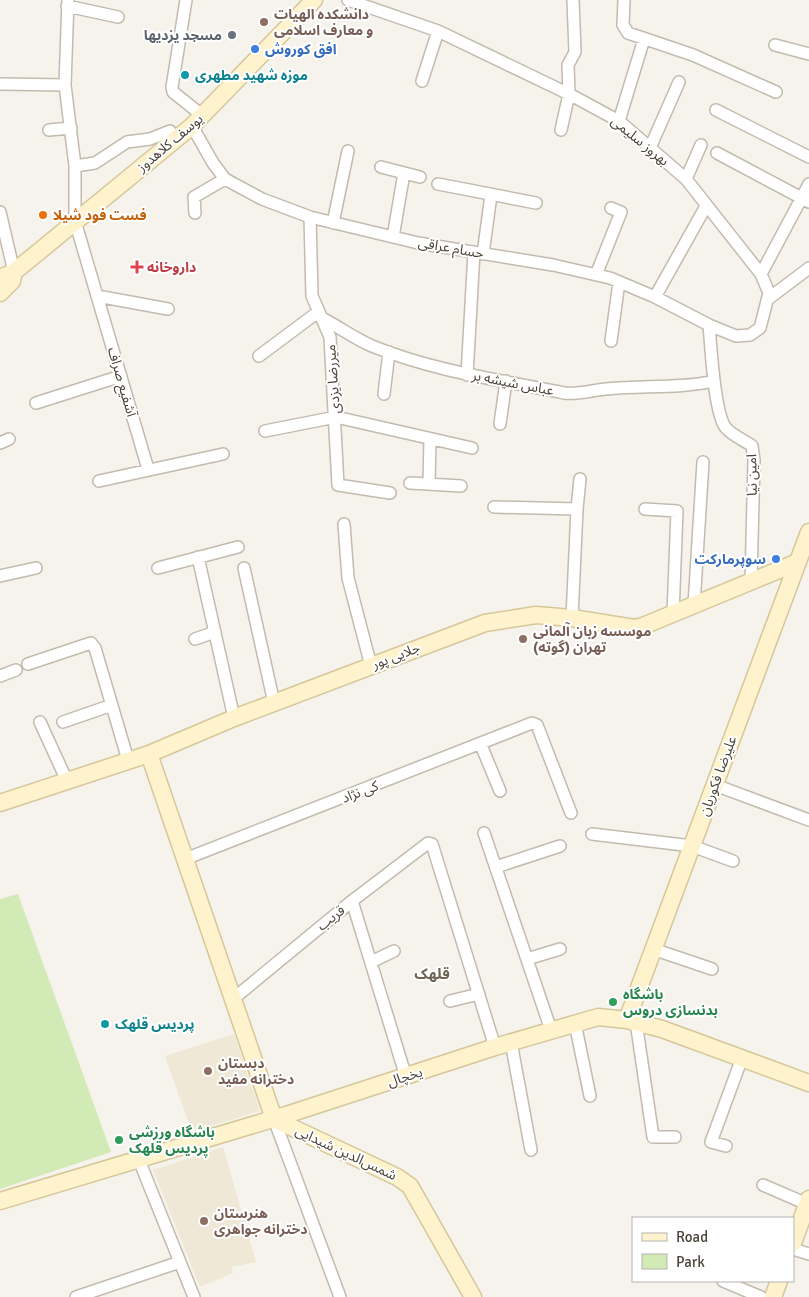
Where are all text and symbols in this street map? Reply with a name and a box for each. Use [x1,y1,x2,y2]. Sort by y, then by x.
place label: دانشکده الهیات و معارف اسلامی [274,6,373,39]
marker: دانشکده الهیات و معارف اسلامی [258,16,270,28]
place label: مسجد یزدیها [144,27,222,44]
marker: مسجد یزدیها [226,29,238,41]
place label: افق کوروش [265,41,337,58]
marker: افق کوروش [249,43,261,55]
place label: موزه شهید مطهری [195,67,308,84]
marker: موزه شهید مطهری [179,69,191,81]
street label: یوسف کلاهدوز [133,110,207,176]
street label: بهروز سلیمی [608,112,673,170]
place label: فست فود شیلا [53,207,147,224]
marker: فست فود شیلا [37,209,49,221]
street label: حسام عراقی [417,234,485,264]
place label: داروخانه [147,259,196,276]
marker: داروخانه [131,261,143,273]
street label: میررضا یزدی [322,344,344,414]
street label: آشفیع صراف [102,345,140,420]
street label: عباس شیشه بر [470,367,555,399]
street label: امین نیا [743,454,761,496]
place label: سوپرمارکت [694,551,766,568]
marker: سوپرمارکت [770,553,782,565]
place label: موسسه زبان آلمانی تهران (گوته) [533,622,651,656]
marker: موسسه زبان آلمانی تهران (گوته) [517,633,529,645]
street label: جلایی پور [369,639,423,674]
street label: علیرضا فکوریان [696,734,740,818]
street label: کی نژاد [339,777,381,807]
street label: قریب [314,902,348,934]
district label: قلهک [414,965,450,983]
place label: باشگاه بدنسازی دروس [623,986,718,1019]
marker: باشگاه بدنسازی دروس [607,996,619,1008]
place label: پردیس قلهک [115,1016,195,1033]
marker: پردیس قلهک [99,1018,111,1030]
place label: دبستان دخترانه مفید [218,1055,294,1088]
street label: یخچال [385,1063,425,1092]
marker: دبستان دخترانه مفید [202,1065,214,1077]
street label: شمس‌الدین شیدایی [292,1122,400,1184]
place label: باشگاه ورزشی پردیس قلهک [129,1124,215,1157]
marker: باشگاه ورزشی پردیس قلهک [113,1134,125,1146]
place label: هنرستان دخترانه جواهری [214,1205,308,1238]
marker: هنرستان دخترانه جواهری [198,1215,210,1227]
legend [632,1217,794,1282]
text: Road [676,1228,708,1246]
text: Park [676,1253,705,1271]

